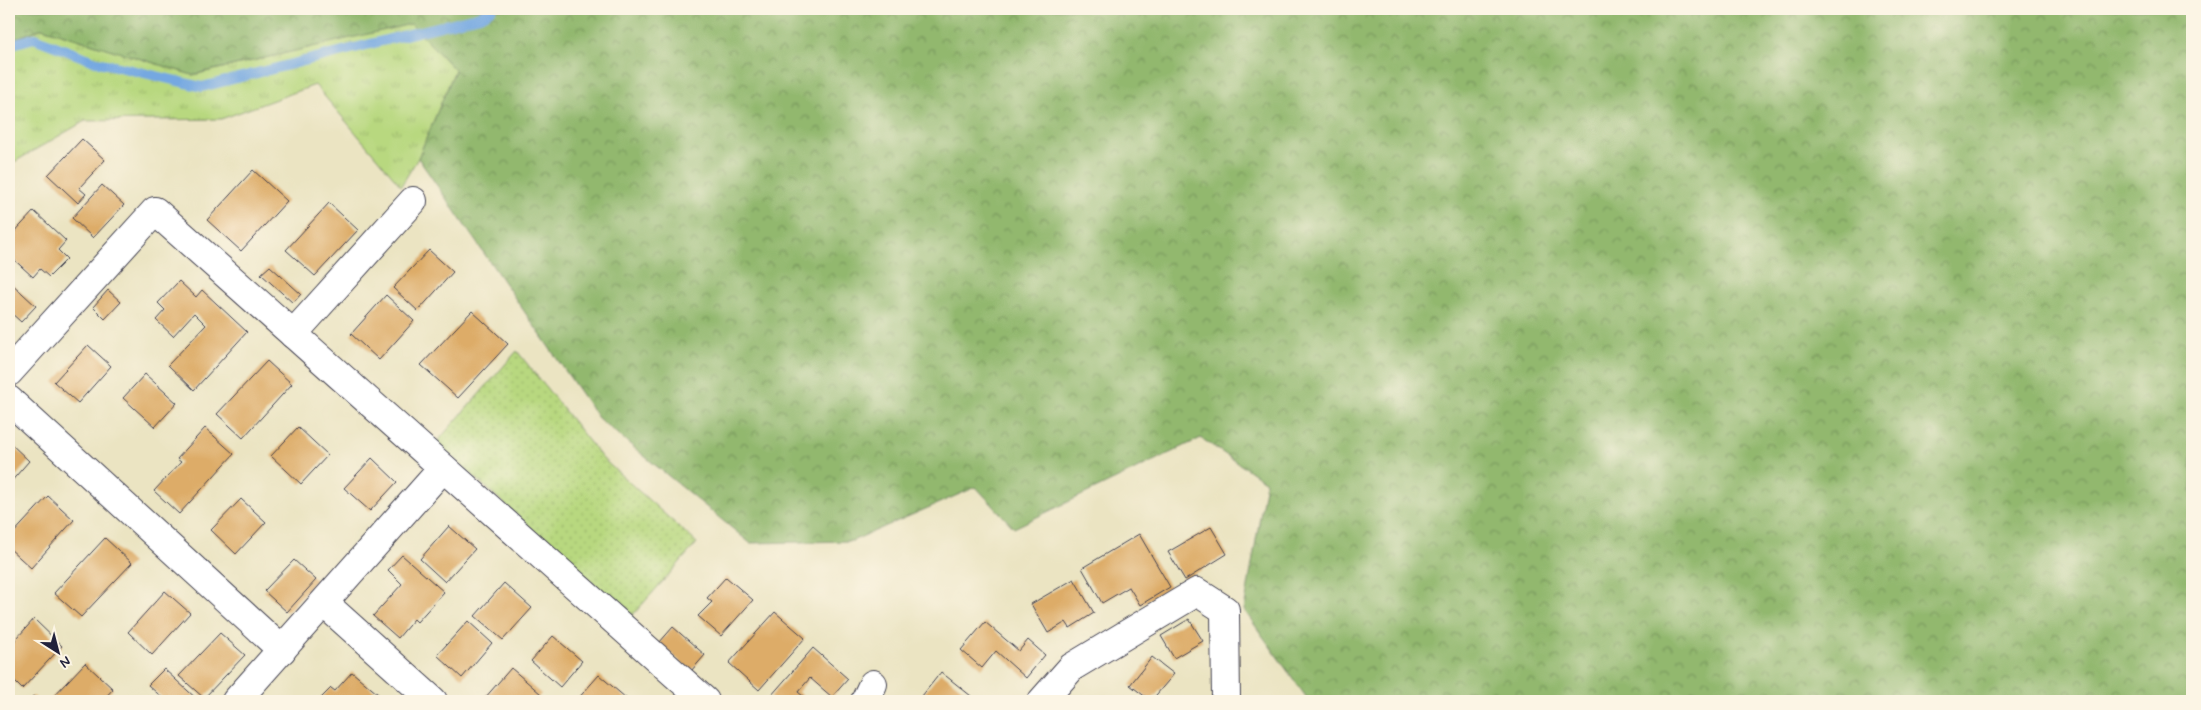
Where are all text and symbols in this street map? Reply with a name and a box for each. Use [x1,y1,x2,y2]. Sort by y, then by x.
north arrow [32,628,82,678]
text: N [56,652,74,672]

